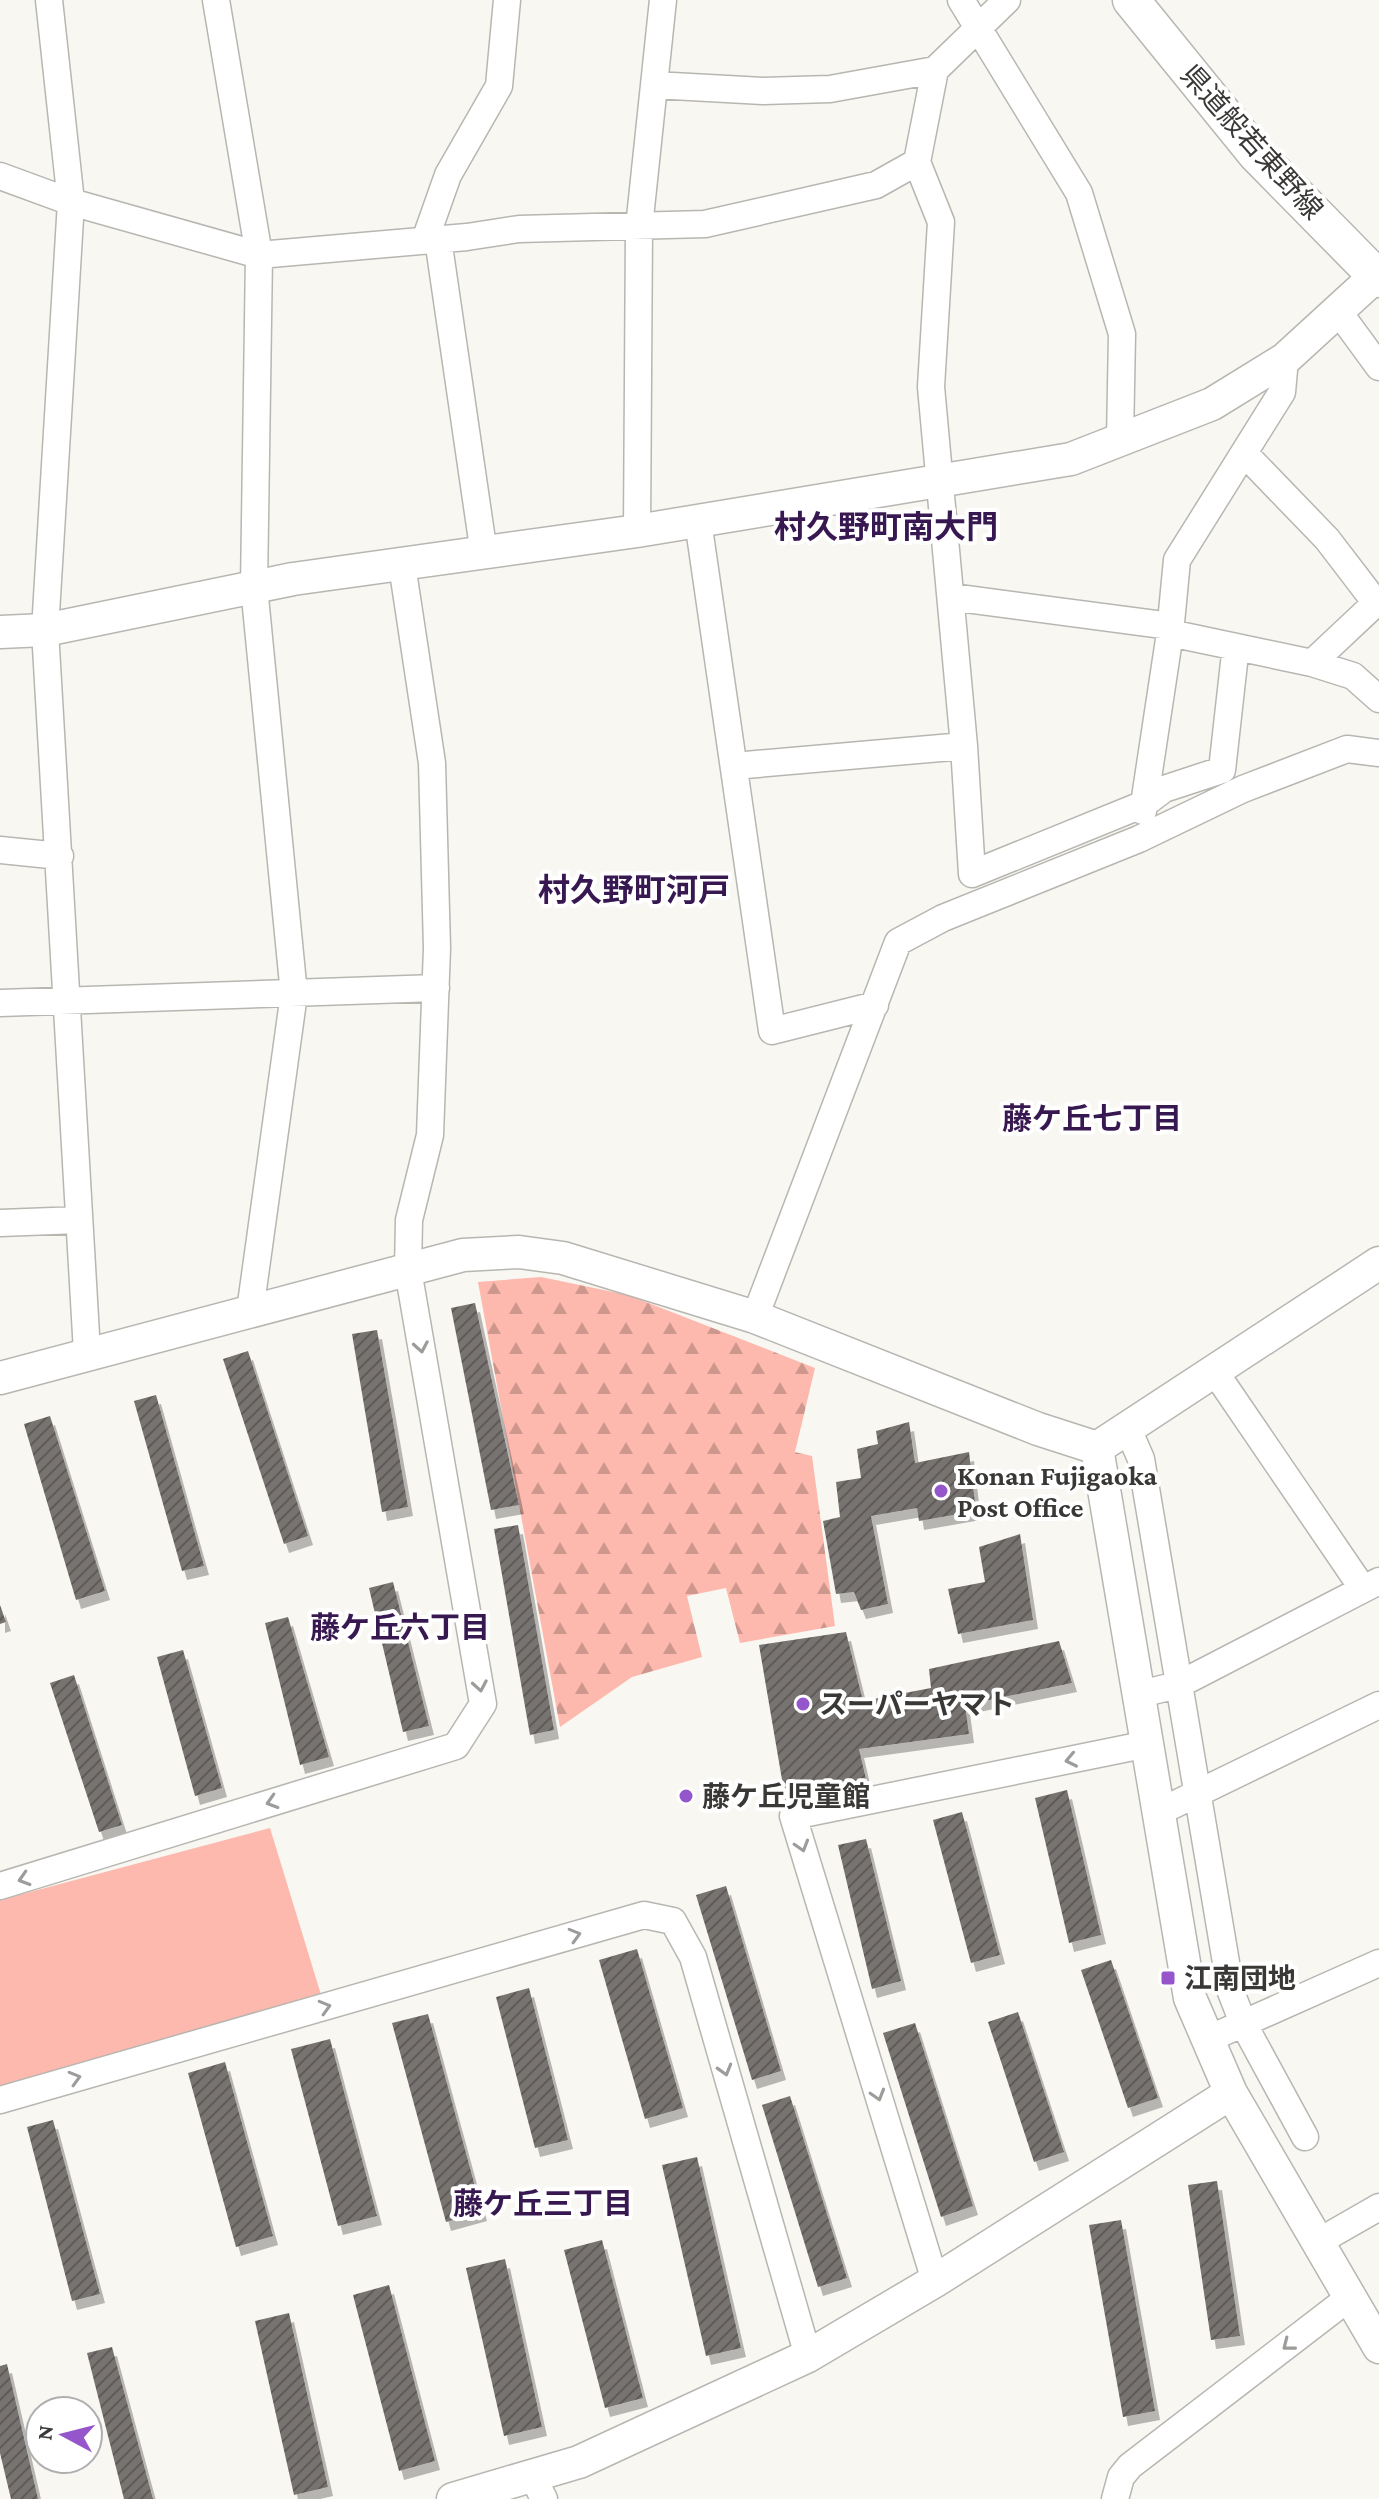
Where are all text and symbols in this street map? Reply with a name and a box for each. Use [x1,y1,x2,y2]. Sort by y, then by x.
street label: 県道般若東野線 [1175,59,1329,225]
district label: 村久野町南大門 [774,509,998,545]
district label: 村久野町河戸 [538,872,730,908]
district label: 藤ケ丘七丁目 [1002,1102,1182,1135]
one-way arrow [412,1340,429,1354]
place label: Konan Fujigaoka Post Office [957,1460,1158,1523]
marker: Konan Fujigaoka Post Office [932,1482,950,1500]
district label: 藤ケ丘六丁目 [310,1611,490,1644]
one-way arrow [470,1679,487,1693]
place label: スーパーヤマト [819,1689,1015,1720]
marker: スーパーヤマト [794,1695,812,1713]
one-way arrow [1065,1751,1078,1768]
place label: 藤ケ丘児童館 [702,1781,870,1812]
marker: 藤ケ丘児童館 [677,1787,695,1805]
one-way arrow [266,1793,279,1809]
one-way arrow [793,1839,809,1853]
one-way arrow [17,1870,31,1886]
one-way arrow [567,1928,581,1944]
place label: 江南団地 [1184,1963,1296,1994]
marker: 江南団地 [1159,1969,1177,1987]
one-way arrow [317,1999,331,2016]
one-way arrow [716,2062,733,2076]
one-way arrow [68,2071,81,2087]
one-way arrow [869,2087,885,2101]
district label: 藤ケ丘三丁目 [453,2187,633,2220]
one-way arrow [1282,2335,1297,2349]
north arrow [24,2395,104,2475]
text: N [31,2424,58,2442]

